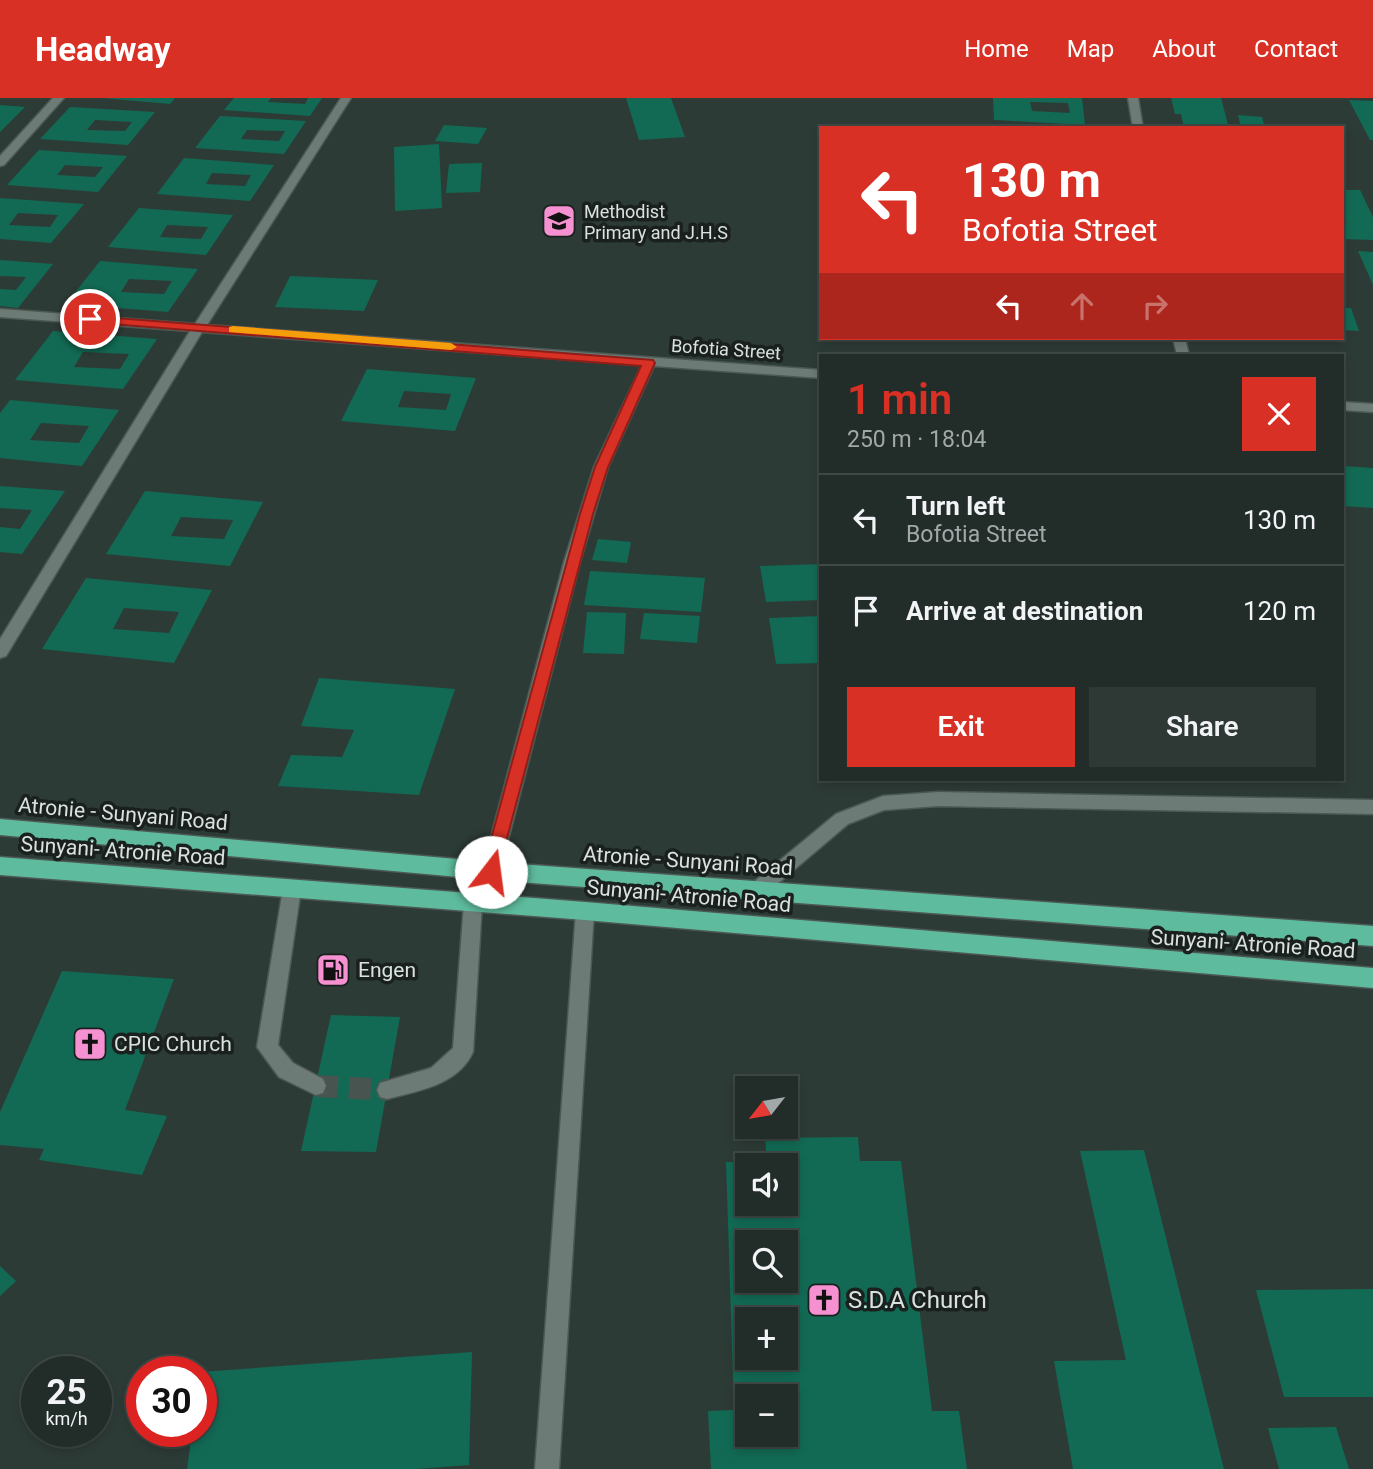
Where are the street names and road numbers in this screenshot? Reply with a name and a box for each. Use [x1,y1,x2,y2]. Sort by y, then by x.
street label: Bofotia Street [670,335,782,363]
street label: Atronie - Sunyani Road [17,793,229,835]
street label: Sunyani- Atronie Road [20,832,226,870]
street label: Atronie - Sunyani Road [582,842,794,880]
street label: Sunyani- Atronie Road [586,875,792,917]
street label: Sunyani- Atronie Road [1150,925,1356,963]

